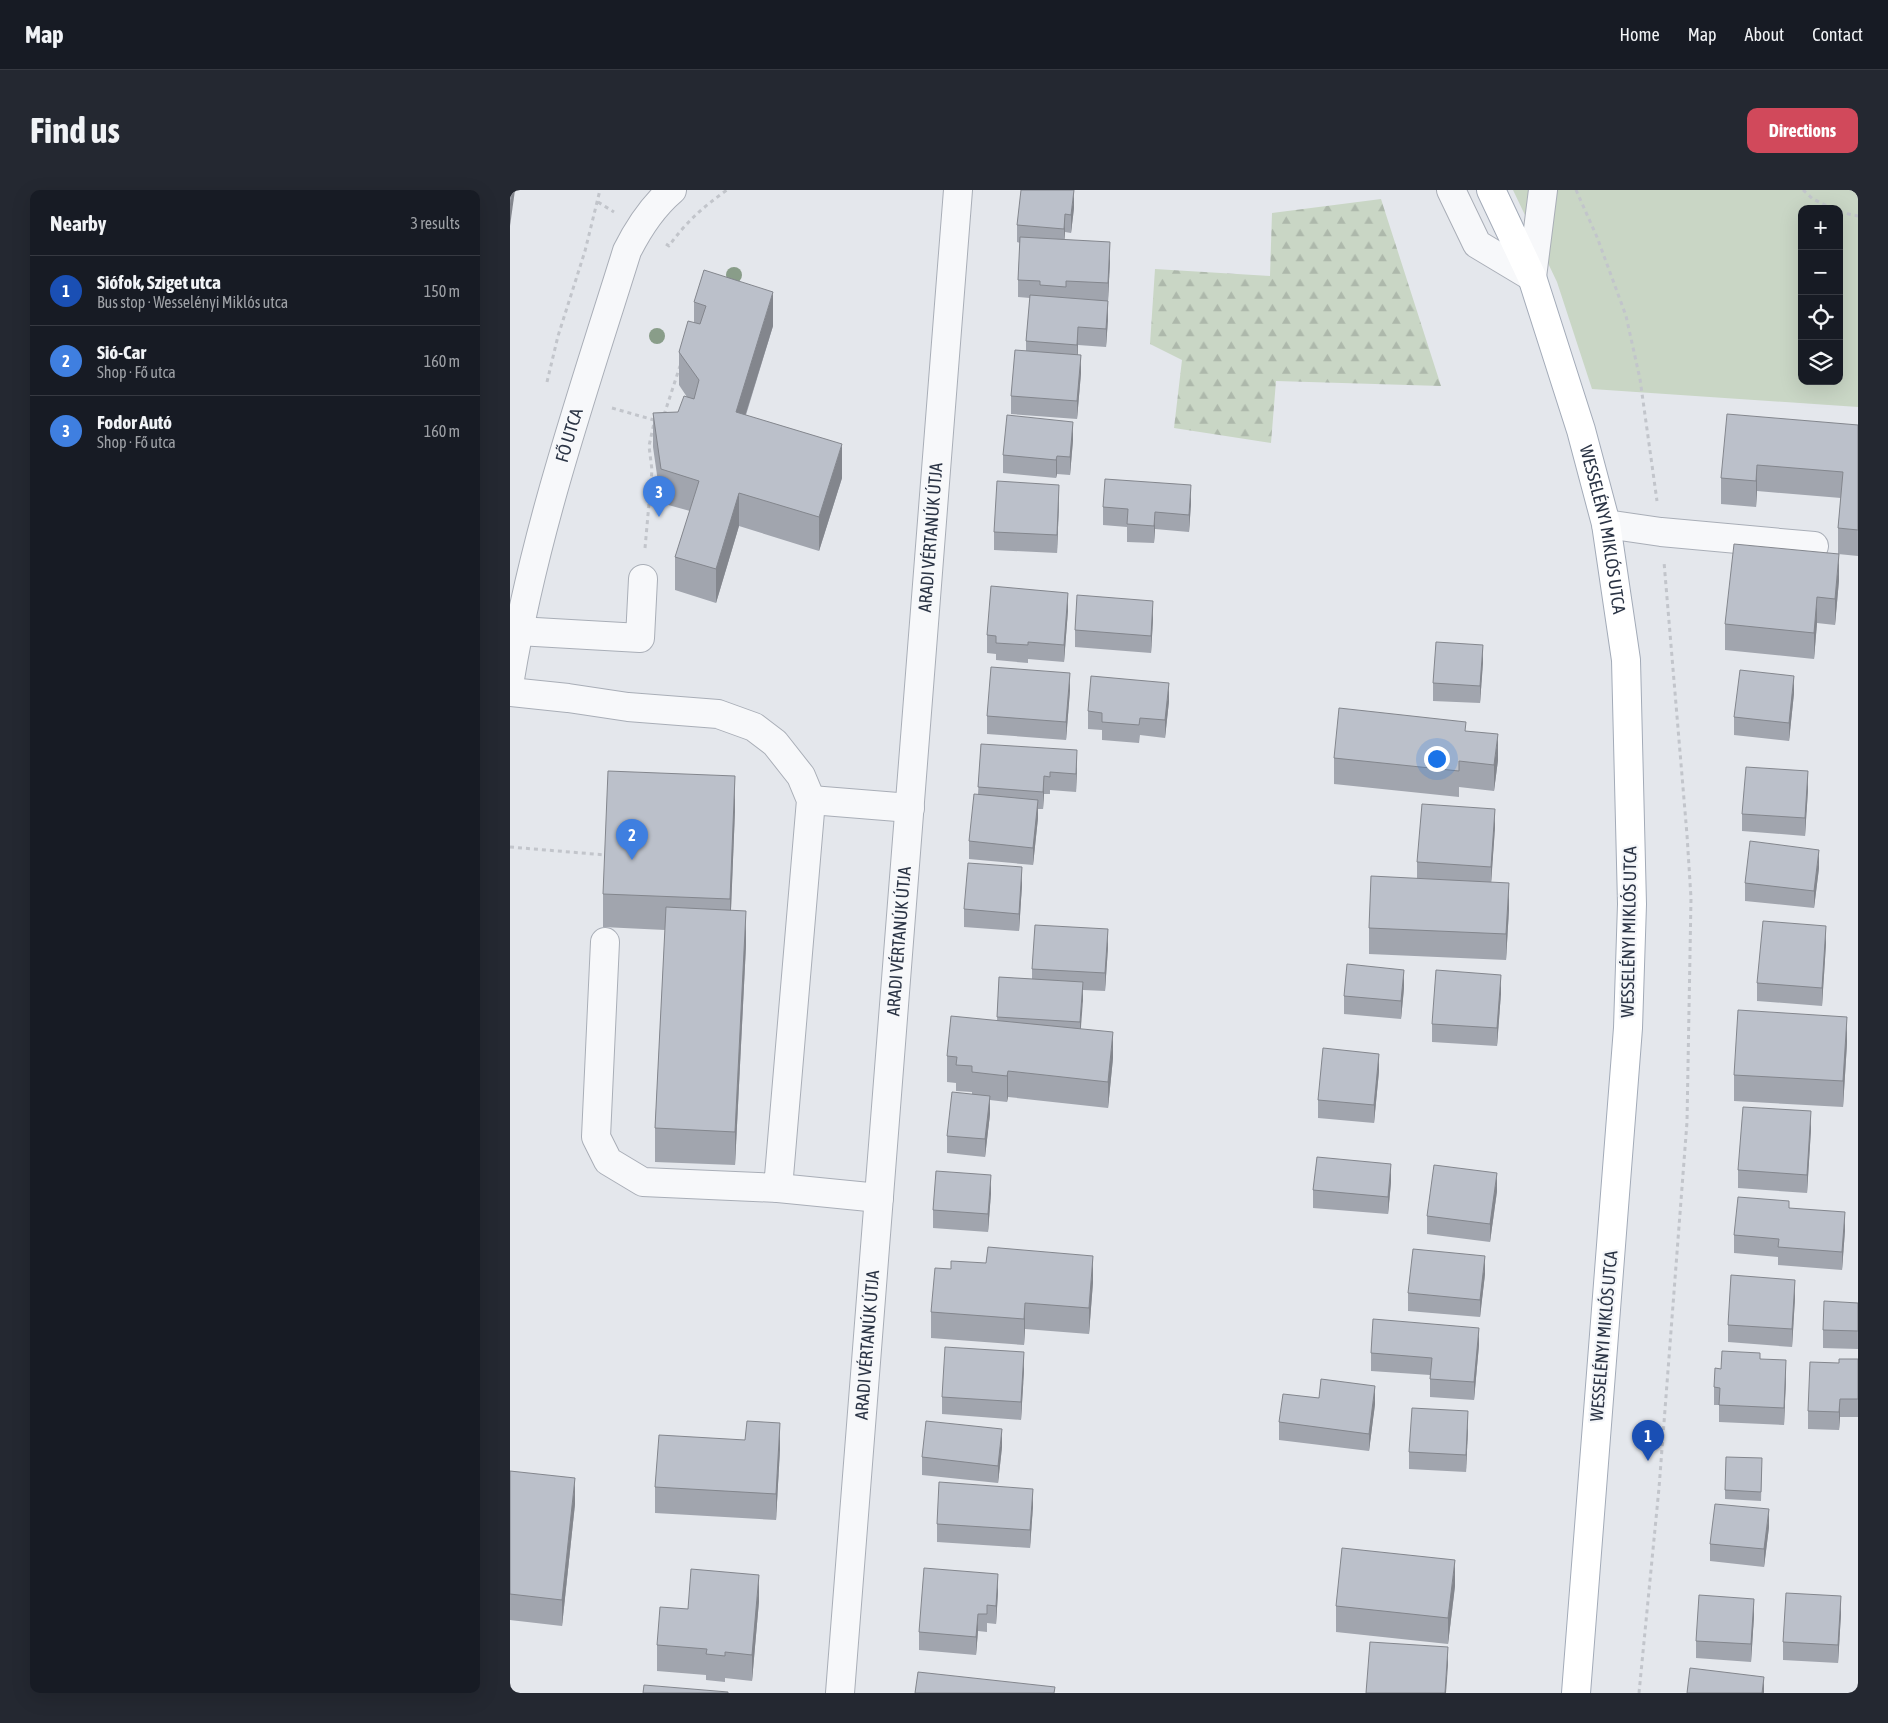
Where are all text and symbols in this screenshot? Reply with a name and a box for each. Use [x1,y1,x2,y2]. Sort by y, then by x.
text: Map [25,21,64,48]
text: Home [1620,24,1660,45]
text: Map [1688,24,1717,45]
text: About [1745,24,1784,45]
text: Contact [1812,24,1863,45]
button: Directions [1747,108,1858,153]
text: Find us [30,110,120,150]
map controls [1798,205,1843,385]
button: + [1798,205,1843,250]
text: Nearby [50,211,106,235]
text: 3 results [410,214,460,232]
button: − [1798,250,1843,295]
text: Siófok, Sziget utca [97,271,221,293]
text: 1 [62,282,70,300]
text: 150 m [424,282,460,300]
text: Bus stop · Wesselényi Miklós utca [97,293,288,311]
button: locate [1798,295,1843,340]
button: layers [1798,340,1843,385]
text: Sió-Car [97,341,146,363]
text: 2 [62,352,70,370]
text: 160 m [424,352,460,370]
text: Shop · Fő utca [97,363,176,381]
street label: FŐ UTCA [551,405,587,465]
text: Fodor Autó [97,411,172,433]
text: 3 [62,422,70,440]
text: 160 m [424,422,460,440]
text: Shop · Fő utca [97,433,176,451]
street label: WESSELÉNYI MIKLÓS UTCA [1576,443,1630,615]
street label: ARADI VÉRTANÚK ÚTJA [914,462,947,613]
pin: 3 [643,476,675,517]
your location [1424,746,1450,772]
pin: 2 [616,819,648,860]
street label: WESSELÉNYI MIKLÓS UTCA [1617,846,1640,1018]
street label: ARADI VÉRTANÚK ÚTJA [882,866,915,1017]
street label: WESSELÉNYI MIKLÓS UTCA [1586,1249,1621,1422]
street label: ARADI VÉRTANÚK ÚTJA [850,1269,883,1421]
pin: 1 [1632,1420,1664,1461]

